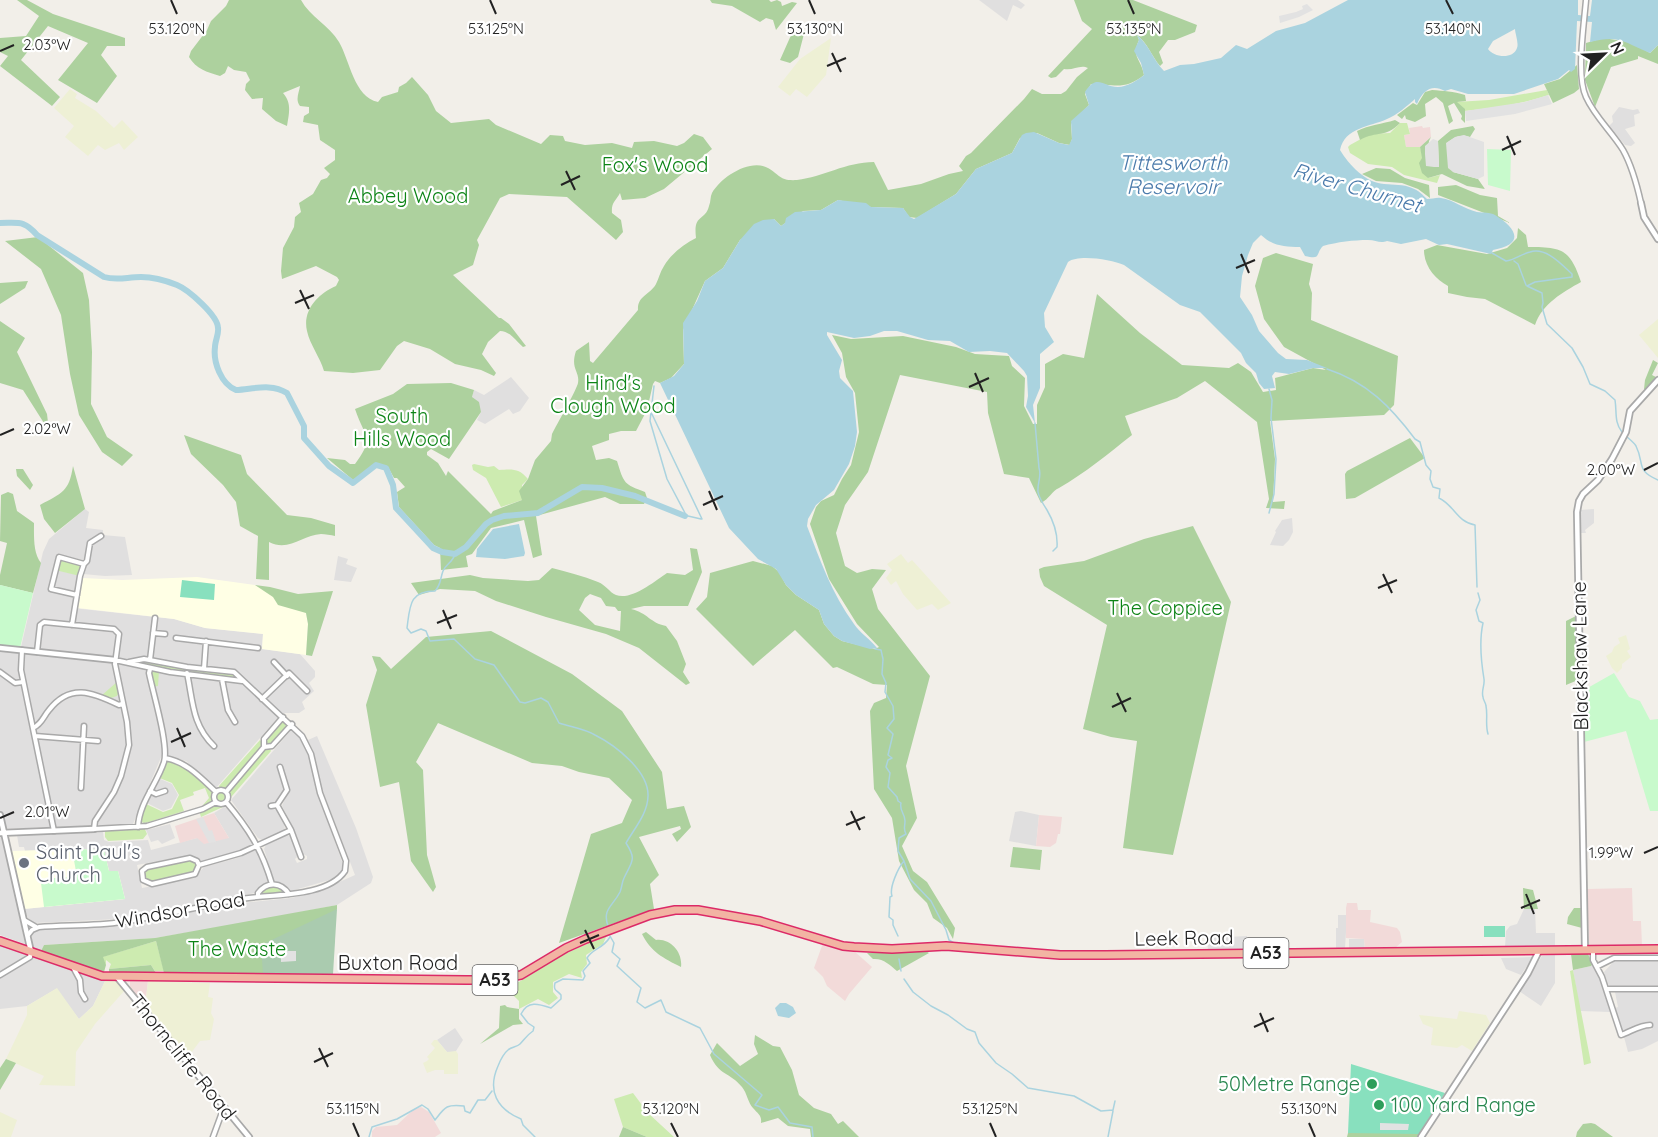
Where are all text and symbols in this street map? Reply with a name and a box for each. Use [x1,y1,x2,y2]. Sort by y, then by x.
text: 53.120°N [149,19,205,38]
text: 53.125°N [468,19,524,38]
text: 53.130°N [787,19,843,38]
text: 53.135°N [1106,19,1162,38]
text: 53.140°N [1425,19,1481,38]
north arrow [1574,24,1634,84]
text: 2.03°W [23,35,71,54]
text: N [1606,38,1629,57]
water label: Tittesworth Reservoir [1119,149,1228,199]
park label: Fox's Wood [602,152,708,177]
water label: River Churnet [1290,156,1427,219]
park label: Abbey Wood [348,183,468,208]
park label: Hind's Clough Wood [550,370,676,418]
park label: South Hills Wood [353,403,451,451]
text: 2.02°W [23,419,71,438]
text: 2.00°W [1587,460,1636,479]
street label: Blackshaw Lane [1566,581,1593,731]
park label: The Coppice [1107,595,1223,620]
text: 2.01°W [25,802,70,821]
place label: Saint Paul's Church [36,839,140,887]
text: 1.99°W [1589,843,1634,862]
marker: Saint Paul's Church [17,856,31,870]
street label: Windsor Road [113,886,247,933]
street label: Leek Road [1134,924,1234,951]
park label: The Waste [188,936,286,961]
road number: A53 [1244,938,1288,968]
street label: Buxton Road [338,950,458,975]
road number: A53 [472,965,518,995]
street label: Thorncliffe Road [125,989,242,1125]
place label: 50Metre Range [1218,1071,1360,1096]
marker: 50Metre Range [1365,1077,1379,1091]
place label: 100 Yard Range [1391,1092,1536,1117]
marker: 100 Yard Range [1372,1098,1386,1112]
text: 53.115°N [326,1099,380,1118]
text: 53.120°N [643,1099,699,1118]
text: 53.125°N [962,1099,1018,1118]
text: 53.130°N [1281,1099,1337,1118]

